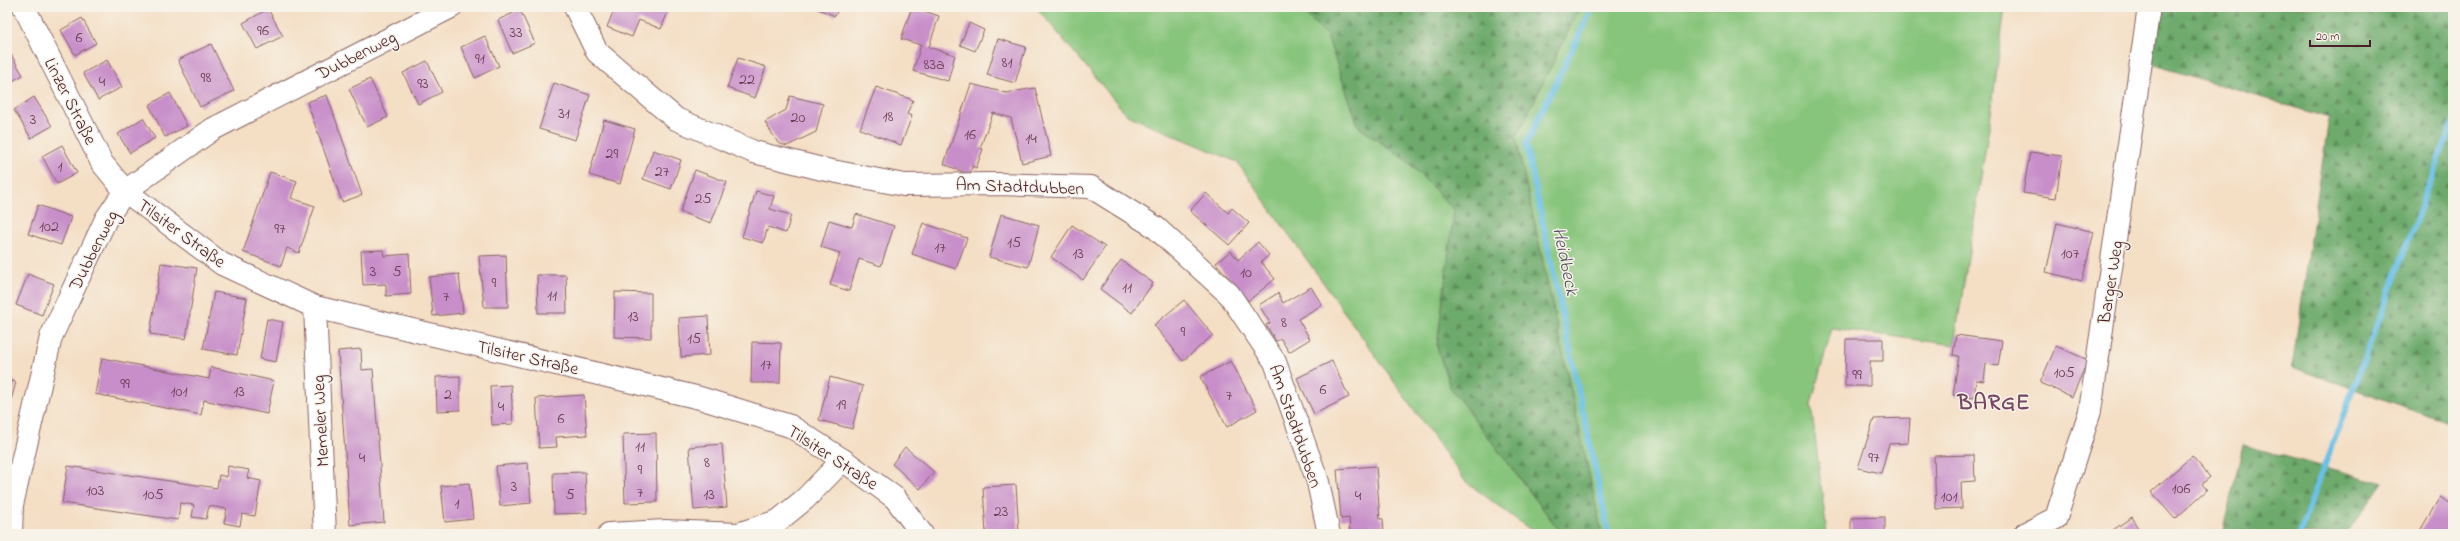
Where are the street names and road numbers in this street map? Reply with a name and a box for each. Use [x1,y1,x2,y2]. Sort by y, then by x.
street label: Dubbenweg [311,25,402,89]
street label: Linzer Straße [36,54,103,151]
street label: Am Stadtdubben [955,173,1085,203]
street label: Tilsiter Straße [131,194,231,276]
street label: Dubbenweg [63,206,127,297]
street label: Barger Weg [2092,239,2132,327]
street label: Tilsiter Straße [474,335,582,383]
street label: Am Stadtdubben [1261,362,1327,492]
street label: Memeler Weg [307,374,338,468]
street label: Tilsiter Straße [781,420,883,498]

